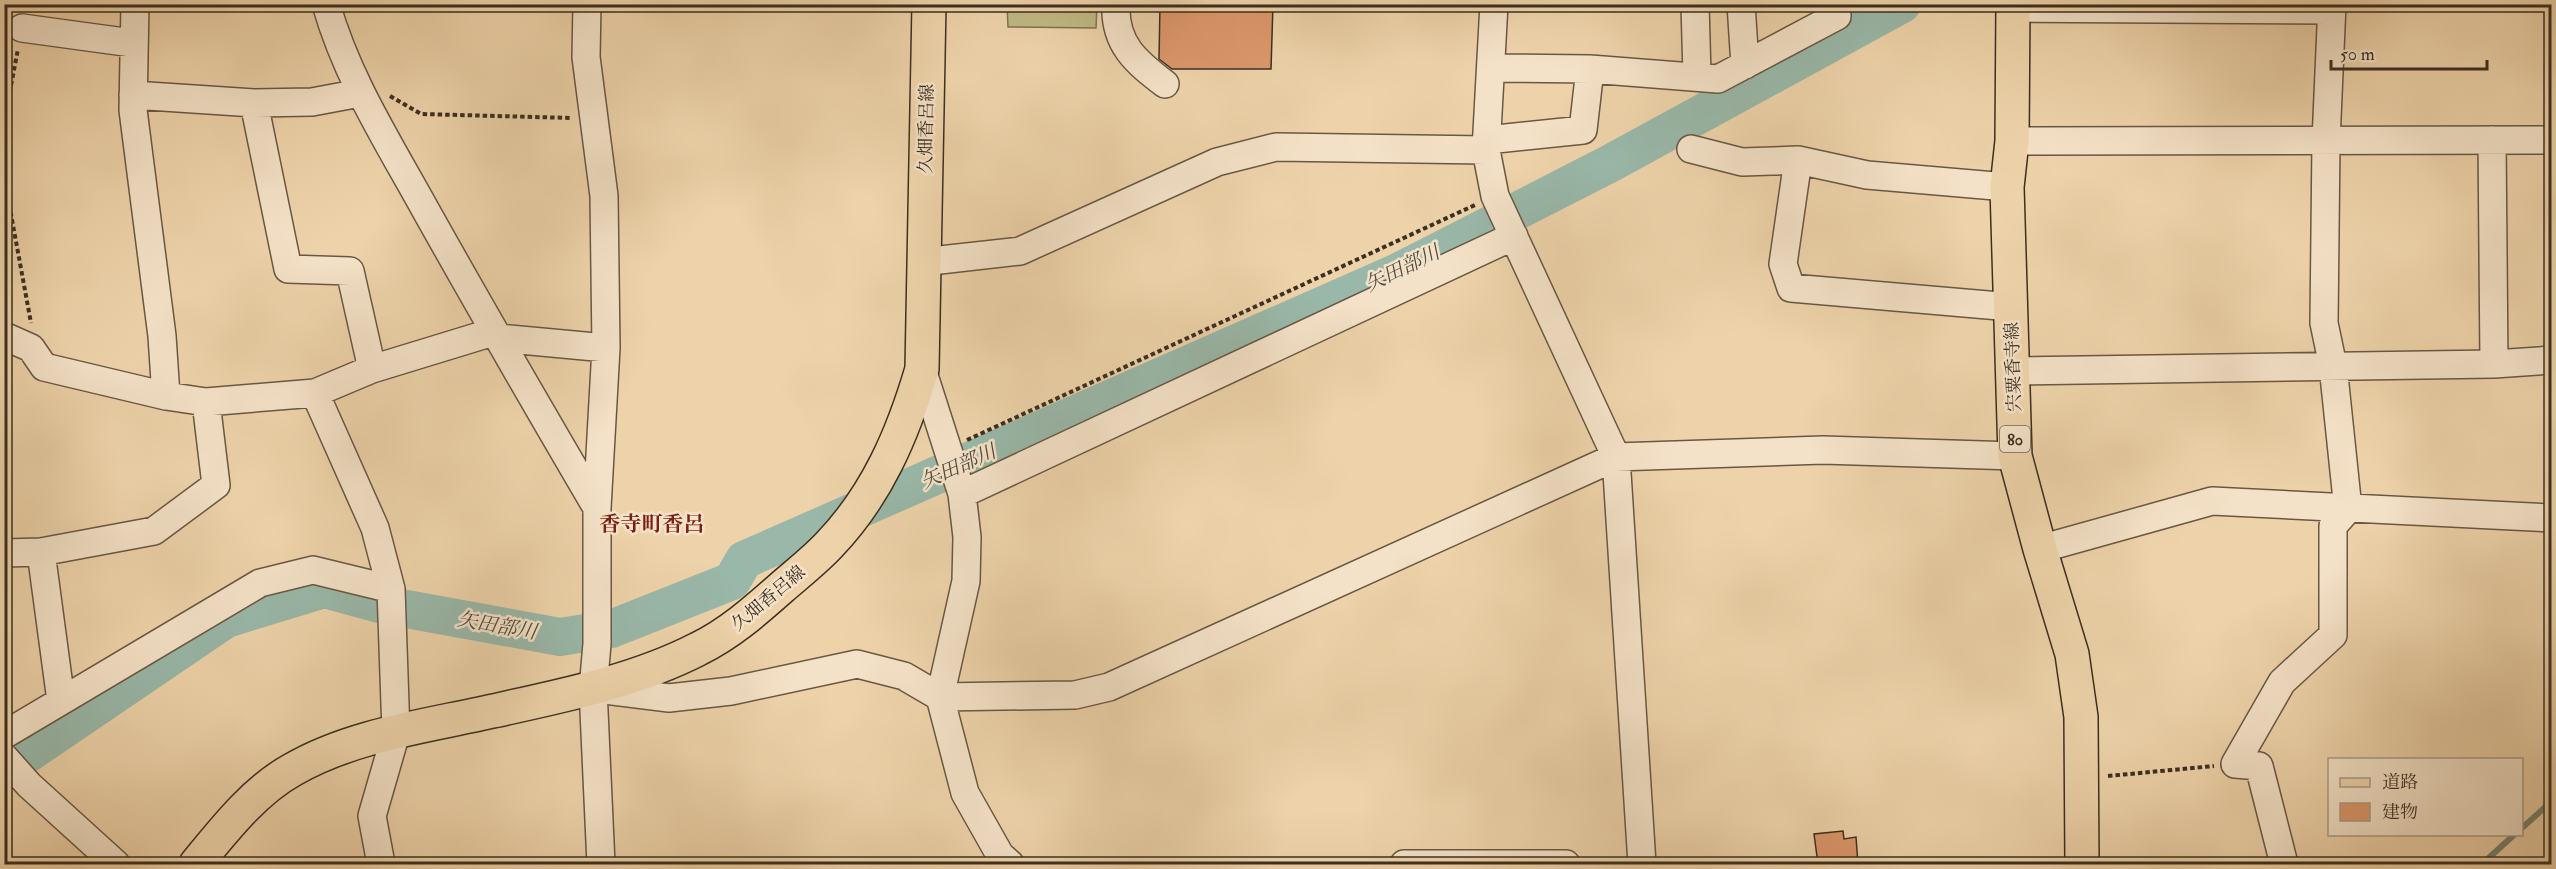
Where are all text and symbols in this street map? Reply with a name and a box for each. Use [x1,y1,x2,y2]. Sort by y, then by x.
scale bar [2331,33,2487,71]
text: 50 m [2340,43,2375,66]
street label: 久畑香呂線 [914,84,939,174]
water label: 矢田部川 [1361,239,1445,297]
street label: 宍粟香寺線 [2000,322,2027,412]
road number: 80 [2000,426,2030,452]
water label: 矢田部川 [917,438,1002,494]
district label: 香寺町香呂 [600,511,705,538]
street label: 久畑香呂線 [726,561,810,636]
water label: 矢田部川 [455,606,540,645]
legend [2328,758,2523,836]
text: 道路 [2382,771,2418,794]
text: 建物 [2382,801,2418,824]

